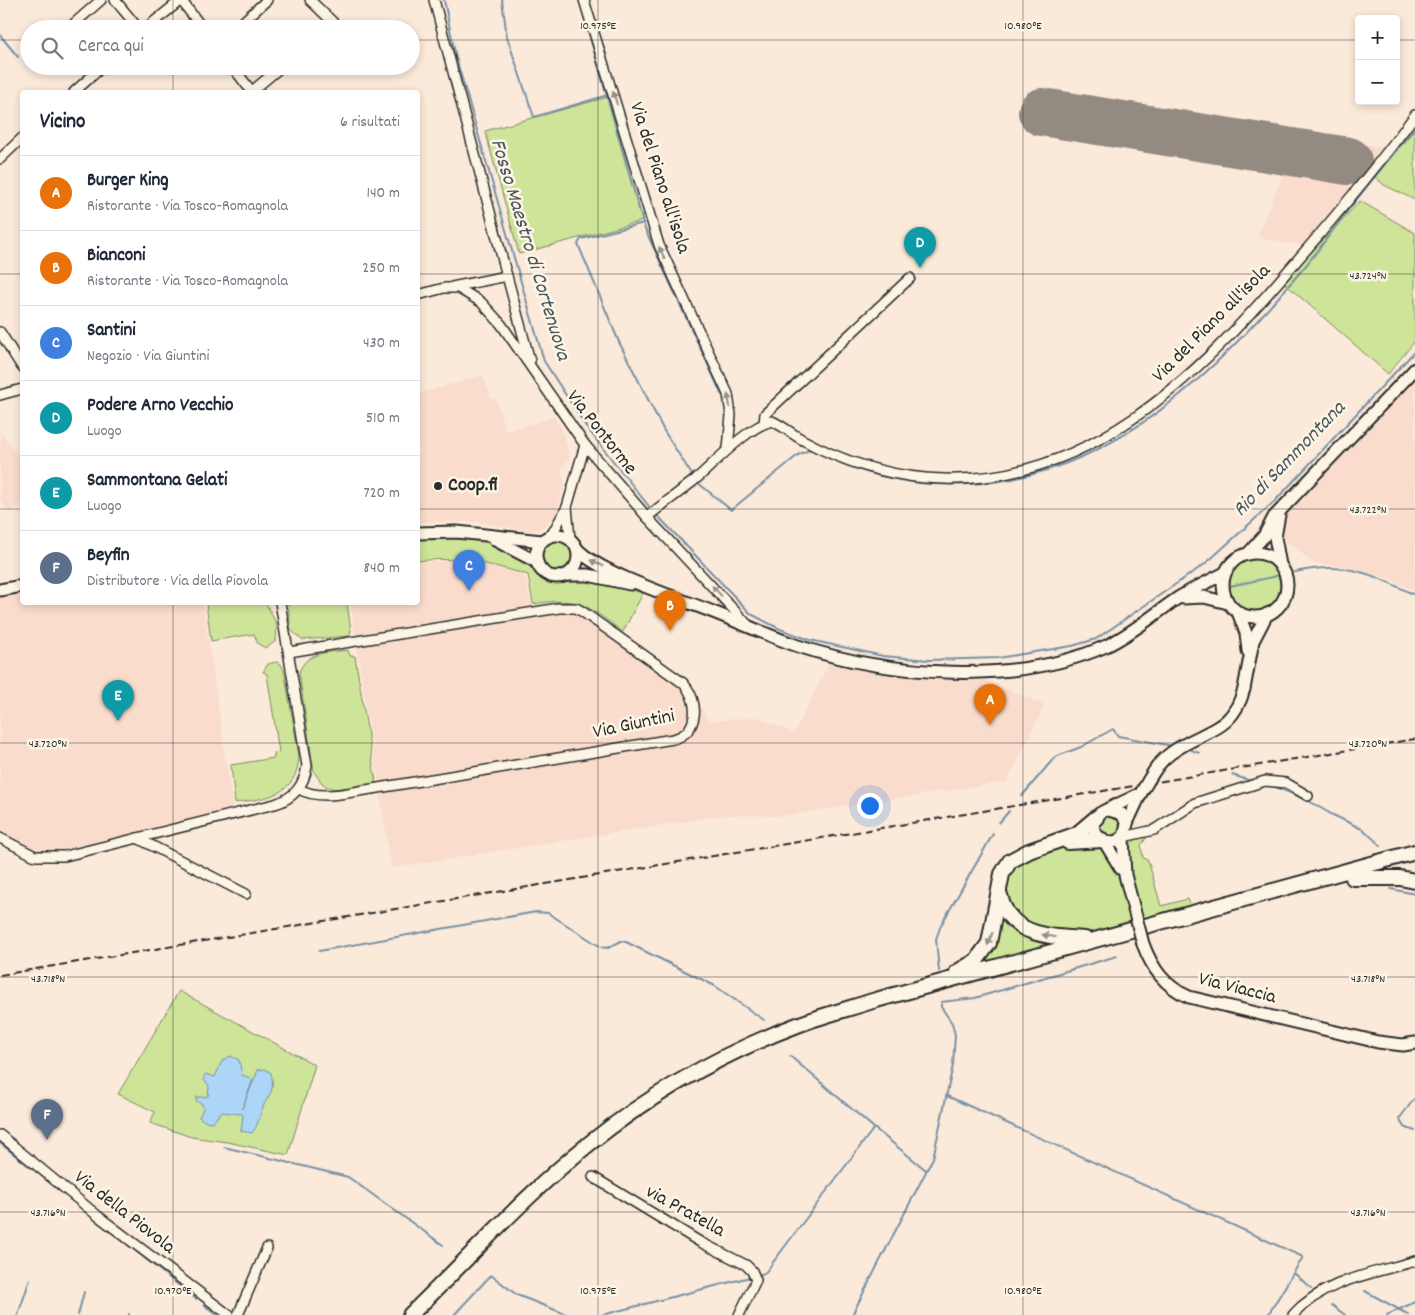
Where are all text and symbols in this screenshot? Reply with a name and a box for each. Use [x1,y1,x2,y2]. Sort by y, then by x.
map controls [1355,15,1400,105]
button: + [1355,15,1400,60]
text: 10.975°E [580,18,617,35]
text: 10.980°E [1004,18,1042,35]
search box [20,20,420,75]
icon: search [38,34,66,62]
text: Cerca qui [78,34,144,61]
button: − [1355,60,1400,105]
one-way arrow [610,90,618,105]
street label: Via del Piano all'isola [621,99,697,258]
text: Vicino [40,108,85,138]
text: 6 risultati [340,111,400,134]
water label: Fosso Maestro di Cortenuova [481,136,577,366]
text: Burger King [87,168,169,195]
text: A [52,182,60,205]
text: 140 m [366,182,400,205]
text: Ristorante · Via Tosco-Romagnola [87,195,288,218]
pin: D [904,227,936,268]
text: Bianconi [87,243,146,270]
one-way arrow [658,246,666,260]
text: B [52,257,60,280]
text: 250 m [362,257,400,280]
street label: Via del Piano all'isola [1146,258,1278,390]
text: 43.724°N [1350,268,1387,285]
text: Ristorante · Via Tosco-Romagnola [87,270,288,293]
text: Santini [87,318,136,345]
text: C [52,332,60,355]
text: 430 m [363,332,400,355]
text: Negozio · Via Giuntini [87,345,209,368]
street label: Via Pontorme [559,385,643,481]
text: Podere Arno Vecchio [87,393,234,420]
one-way arrow [725,393,733,408]
water label: Rio di Sammontana [1227,394,1354,525]
text: D [52,407,60,430]
text: 510 m [366,407,400,430]
text: Luogo [87,420,122,443]
text: Sammontana Gelati [87,468,227,495]
place label: Coop.fi [448,472,498,500]
marker: Coop.fi [432,480,444,492]
text: E [52,482,60,505]
text: 720 m [364,482,400,505]
text: Luogo [87,495,122,518]
text: 43.722°N [1349,502,1387,519]
text: Beyfin [87,543,130,570]
pin: C [453,550,485,591]
text: F [52,557,60,580]
text: 840 m [364,557,400,580]
one-way arrow [590,559,604,567]
text: Distributore · Via della Piovola [87,570,268,593]
one-way arrow [711,586,723,598]
pin: B [654,590,686,631]
pin: E [102,680,134,721]
pin: A [974,684,1006,725]
street label: Via Giuntini [591,703,678,747]
text: 43.720°N [29,736,67,753]
text: 43.720°N [1349,736,1387,753]
your location [857,793,883,819]
one-way arrow [986,932,994,947]
one-way arrow [1041,932,1056,940]
street label: Via Viaccia [1195,966,1279,1012]
text: 43.718°N [31,971,65,988]
text: 43.718°N [1351,971,1385,988]
pin: F [31,1099,63,1140]
street label: Via della Piovola [67,1164,181,1262]
street label: via Pratella [640,1179,730,1246]
text: 43.716°N [30,1205,66,1222]
text: 43.716°N [1350,1205,1386,1222]
text: 10.970°E [154,1283,192,1300]
text: 10.975°E [580,1283,617,1300]
text: 10.980°E [1004,1283,1042,1300]

